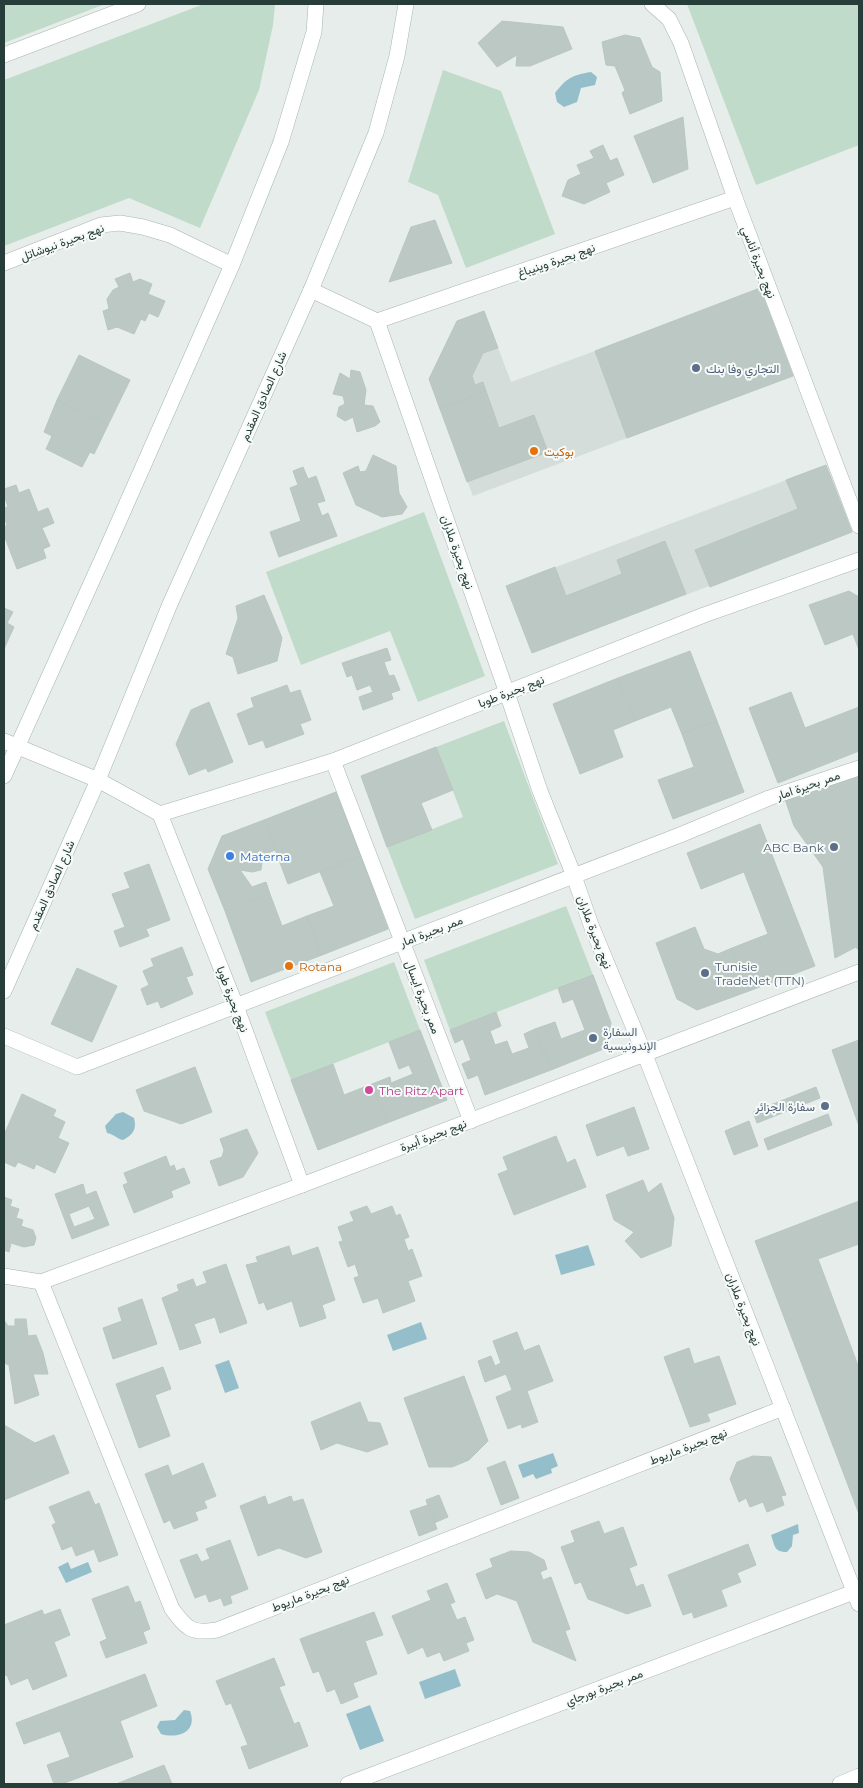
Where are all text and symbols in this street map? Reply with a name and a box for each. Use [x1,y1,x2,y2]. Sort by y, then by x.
street label: نهج بحيرة نيوشاتل [18,220,107,266]
street label: نهج بحيرة أناسي [736,224,780,301]
street label: نهج بحيرة وينيباغ [515,240,598,282]
street label: شارع الصادق المقدم [236,349,291,444]
place label: التجاري وفا بنك [706,361,779,379]
marker: التجاري وفا بنك [690,362,702,374]
place label: بوكيت [544,444,574,460]
marker: بوكيت [528,445,540,457]
street label: نهج بحيرة ملاران [436,513,478,592]
street label: نهج بحيرة طوبا [476,672,547,712]
street label: ممر بحيرة امار [773,767,842,804]
street label: شارع الصادق المقدم [24,838,79,933]
place label: ABC Bank [763,840,825,855]
marker: ABC Bank [828,841,840,853]
place label: Materna [240,849,290,864]
marker: Materna [224,850,236,862]
street label: نهج بحيرة ملاران [572,893,616,972]
street label: ممر بحيرة امار [396,912,465,951]
street label: ممر بحيرة ايسال [401,958,444,1036]
place label: Rotana [299,959,342,974]
place label: Tunisie TradeNet (TTN) [715,959,805,988]
marker: Rotana [283,960,295,972]
street label: نهج بحيرة طوبا [212,964,252,1035]
marker: Tunisie TradeNet (TTN) [699,967,711,979]
place label: السفارة الإندونيسية [603,1024,656,1054]
marker: السفارة الإندونيسية [587,1032,599,1044]
place label: The Ritz Apart [379,1083,464,1098]
marker: The Ritz Apart [363,1084,375,1096]
place label: سفارة الجزائر [754,1099,815,1115]
marker: سفارة الجزائر [819,1100,831,1112]
street label: نهج بحيرة أبيرة [398,1115,469,1156]
street label: نهج بحيرة ملاران [721,1270,765,1349]
street label: نهج بحيرة ماريوط [647,1424,730,1470]
street label: نهج بحيرة ماريوط [269,1571,352,1617]
street label: ممر بحيرة بورجاي [563,1665,646,1711]

